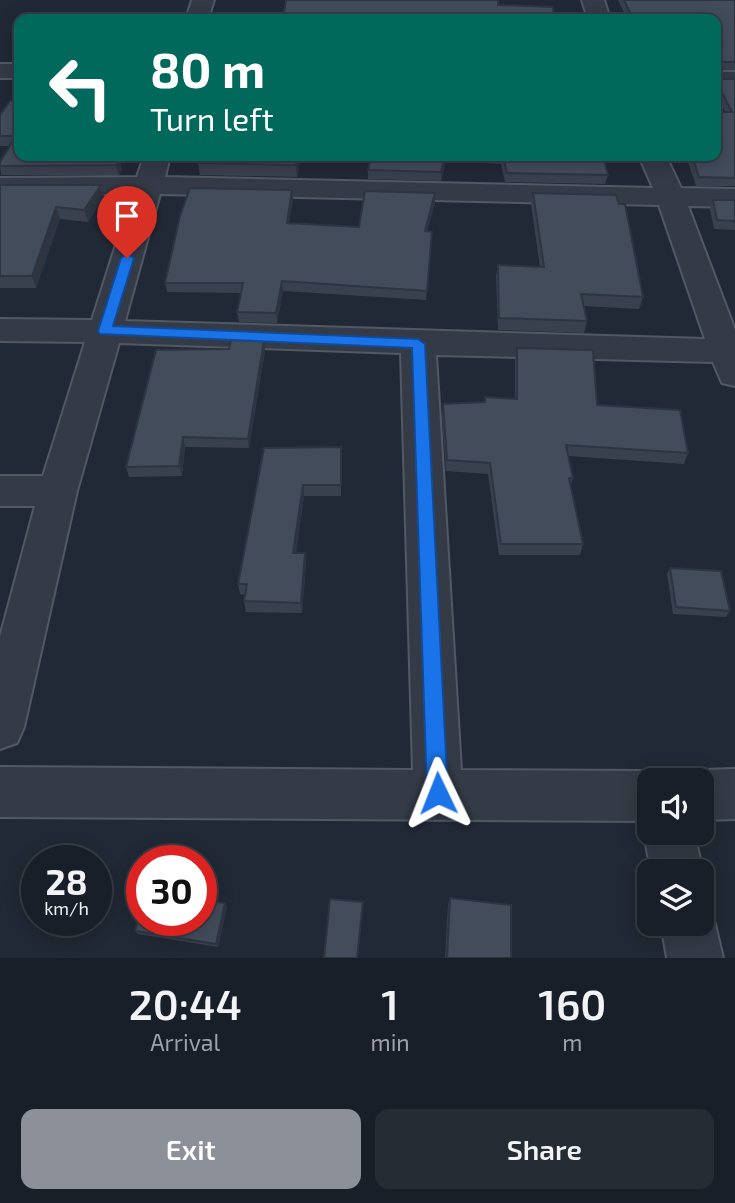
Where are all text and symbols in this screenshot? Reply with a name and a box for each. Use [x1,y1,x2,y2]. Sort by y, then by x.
text: 80 m [150,39,265,98]
icon: left [35,42,126,133]
text: Turn left [150,99,274,137]
pin [97,186,157,258]
icon: arrive [108,197,146,235]
position arrow [401,756,475,830]
map controls [637,768,714,936]
button: sound [637,768,714,845]
speed limit sign: 30 [126,845,217,936]
button: layers [637,859,714,936]
text: 28 [45,860,88,902]
text: km/h [44,897,89,919]
text: 20:44 [129,978,242,1028]
text: 1 [381,978,399,1028]
text: 160 [538,978,606,1028]
text: Arrival [150,1028,220,1056]
text: min [370,1028,410,1056]
text: m [562,1028,582,1056]
button: Exit [21,1109,361,1189]
button: Share [375,1109,714,1189]

